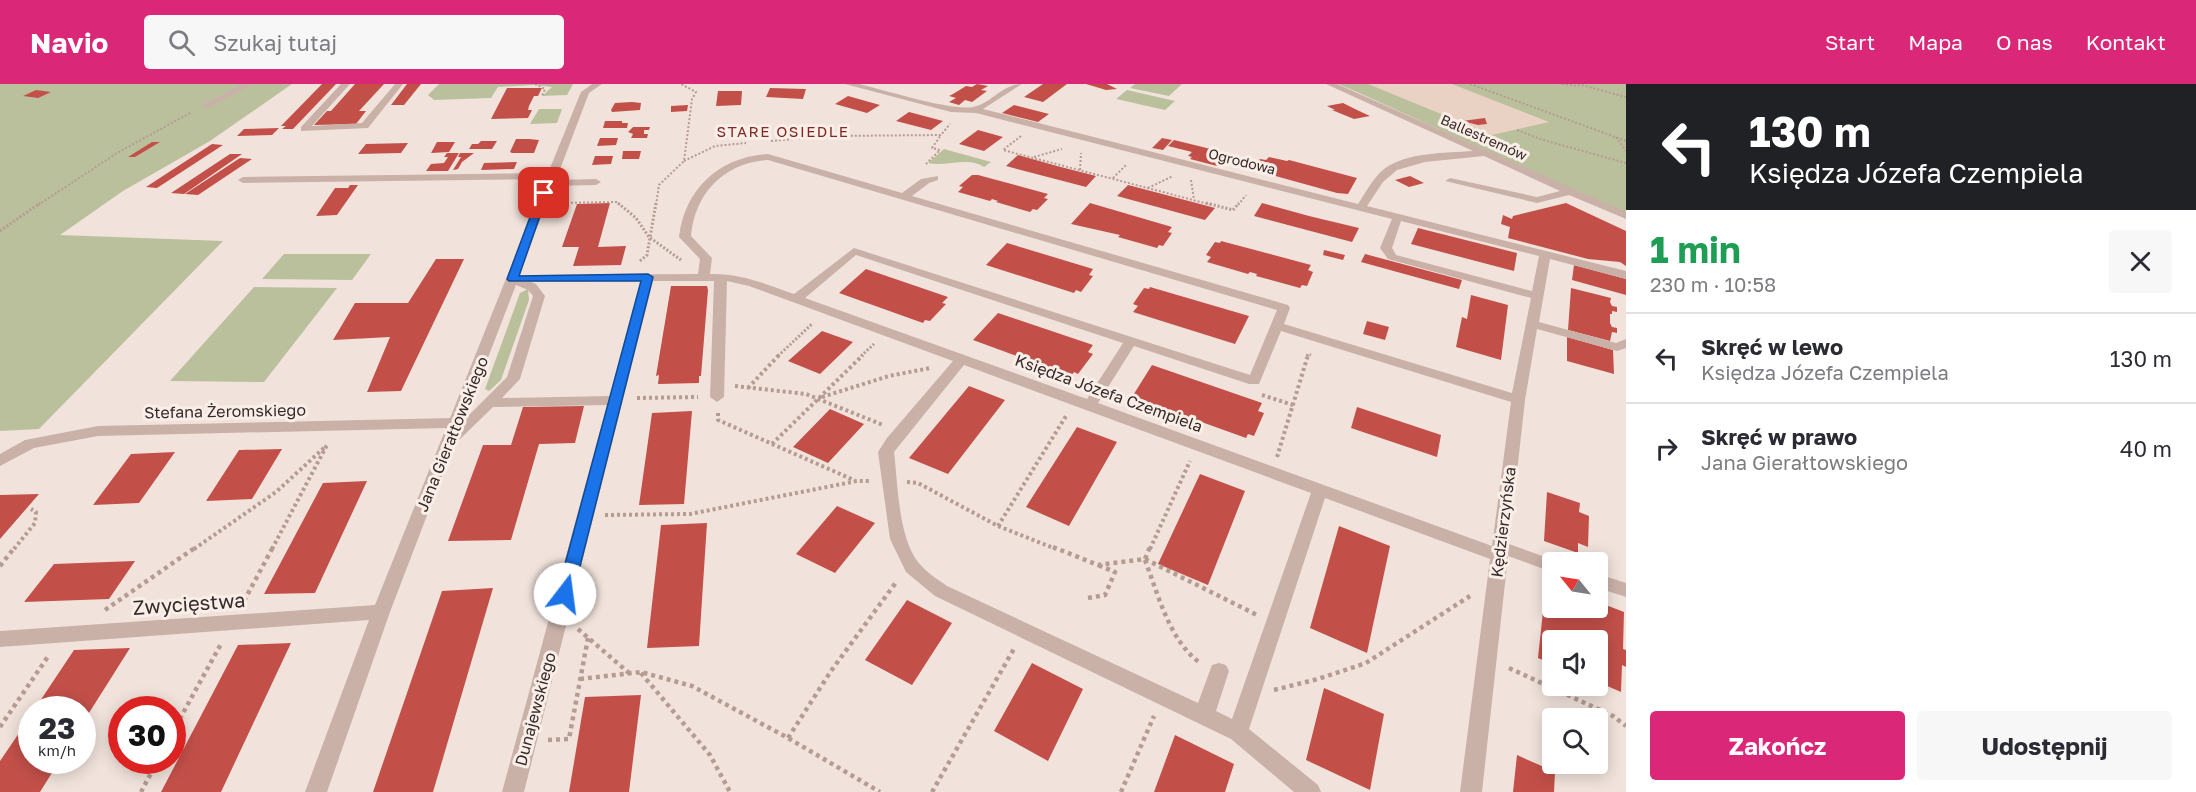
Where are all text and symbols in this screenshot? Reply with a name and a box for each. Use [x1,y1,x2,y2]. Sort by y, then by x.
search box [144,15,564,69]
text: Navio [30,26,108,59]
icon: search [165,26,198,59]
text: Szukaj tutaj [213,29,337,56]
text: Start [1825,29,1875,55]
text: Mapa [1908,29,1963,55]
text: O nas [1996,29,2053,55]
text: Kontakt [2086,29,2166,55]
text: 130 m [1749,106,1871,156]
icon: left [1650,108,1728,186]
street label: Ballestremów [1438,110,1530,164]
district label: STARE OSIEDLE [717,122,849,140]
street label: Ogrodowa [1207,144,1277,178]
text: Księdza Józefa Czempiela [1749,157,2083,189]
pin [518,167,569,218]
icon: arrive [527,176,560,209]
text: 1 min [1650,228,1741,271]
button: close [2109,230,2172,293]
text: 230 m · 10:58 [1650,272,1776,296]
text: Skręć w lewo [1701,333,1843,360]
icon: left [1650,342,1683,375]
text: 130 m [2110,345,2172,372]
street label: Księdza Józefa Czempiela [1012,350,1206,436]
street label: Jana Gierałtowskiego [412,353,492,515]
text: Księdza Józefa Czempiela [1701,360,1949,384]
street label: Stefana Żeromskiego [144,400,306,422]
text: Skręć w prawo [1701,423,1857,450]
icon: right [1650,432,1683,465]
text: 40 m [2120,435,2172,462]
text: Jana Gierałtowskiego [1701,450,1908,474]
street label: Kędzierzyńska [1486,465,1520,579]
north arrow [1542,552,1608,618]
map controls [1542,552,1608,774]
position arrow [533,562,597,626]
street label: Zwycięstwa [132,587,246,619]
button: sound [1542,630,1608,696]
street label: Dunajewskiego [510,650,560,768]
speed limit sign: 30 [108,696,186,774]
button: search [1542,708,1608,774]
text: 23 [39,710,75,746]
button: Zakończ [1650,711,1905,780]
button: Udostępnij [1917,711,2172,780]
text: km/h [38,741,76,759]

